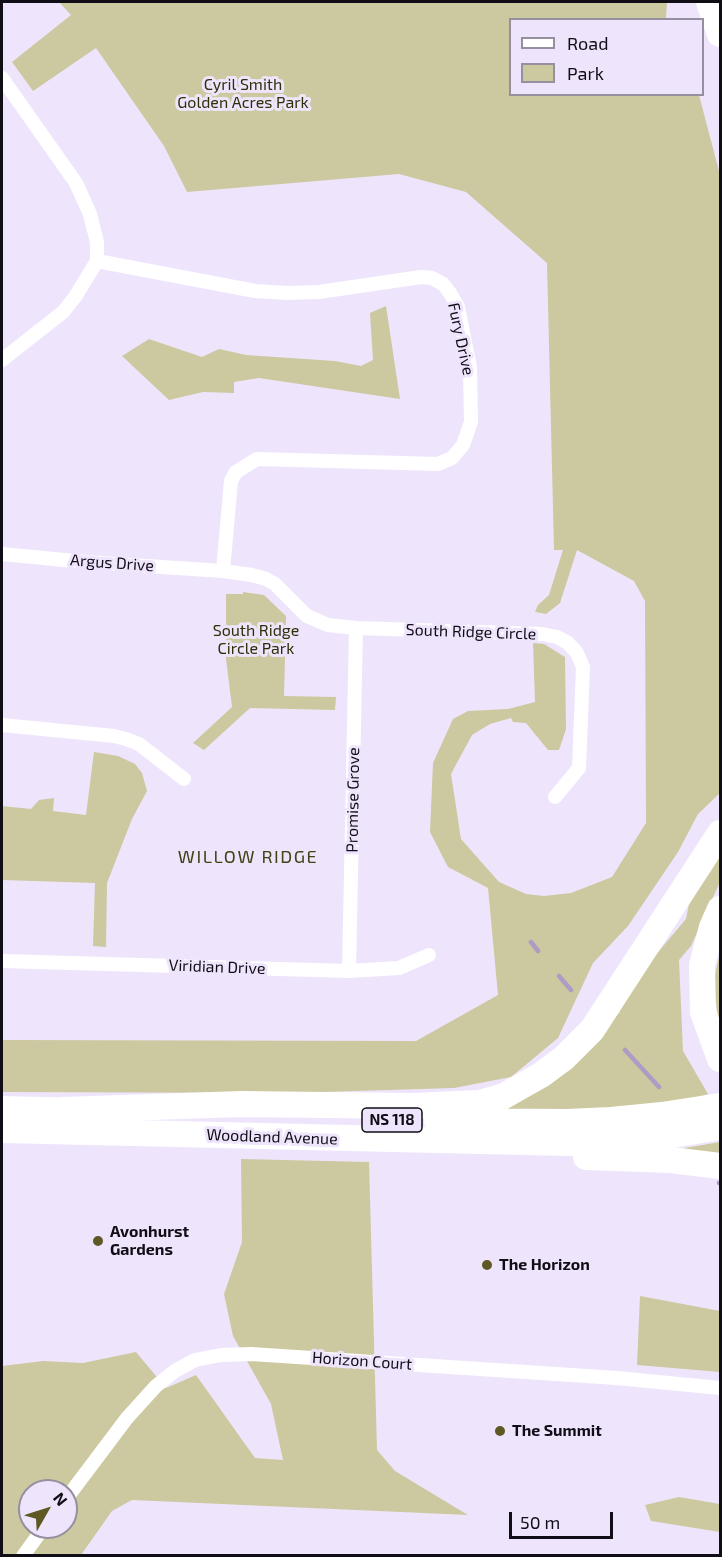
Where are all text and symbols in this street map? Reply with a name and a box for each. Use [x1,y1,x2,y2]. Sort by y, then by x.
legend [509,18,704,96]
text: Road [567,32,608,54]
text: Park [567,62,604,84]
park label: Cyril Smith Golden Acres Park [177,75,309,113]
street label: Fury Drive [444,301,478,377]
street label: Argus Drive [69,550,155,576]
street label: South Ridge Circle [405,620,537,644]
park label: South Ridge Circle Park [213,621,299,659]
street label: Promise Grove [342,747,364,853]
district label: WILLOW RIDGE [178,846,318,868]
street label: Viridian Drive [168,956,266,978]
road number: NS 118 [362,1108,422,1132]
street label: Woodland Avenue [206,1125,338,1149]
place label: Avonhurst Gardens [110,1222,189,1260]
marker: Avonhurst Gardens [91,1234,105,1248]
place label: The Horizon [499,1255,590,1275]
marker: The Horizon [480,1258,494,1272]
street label: Horizon Court [311,1348,413,1374]
place label: The Summit [512,1421,602,1441]
marker: The Summit [493,1424,507,1438]
north arrow [18,1479,78,1539]
text: N [50,1488,72,1509]
scale bar [512,1500,616,1538]
text: 50 m [520,1511,560,1533]

